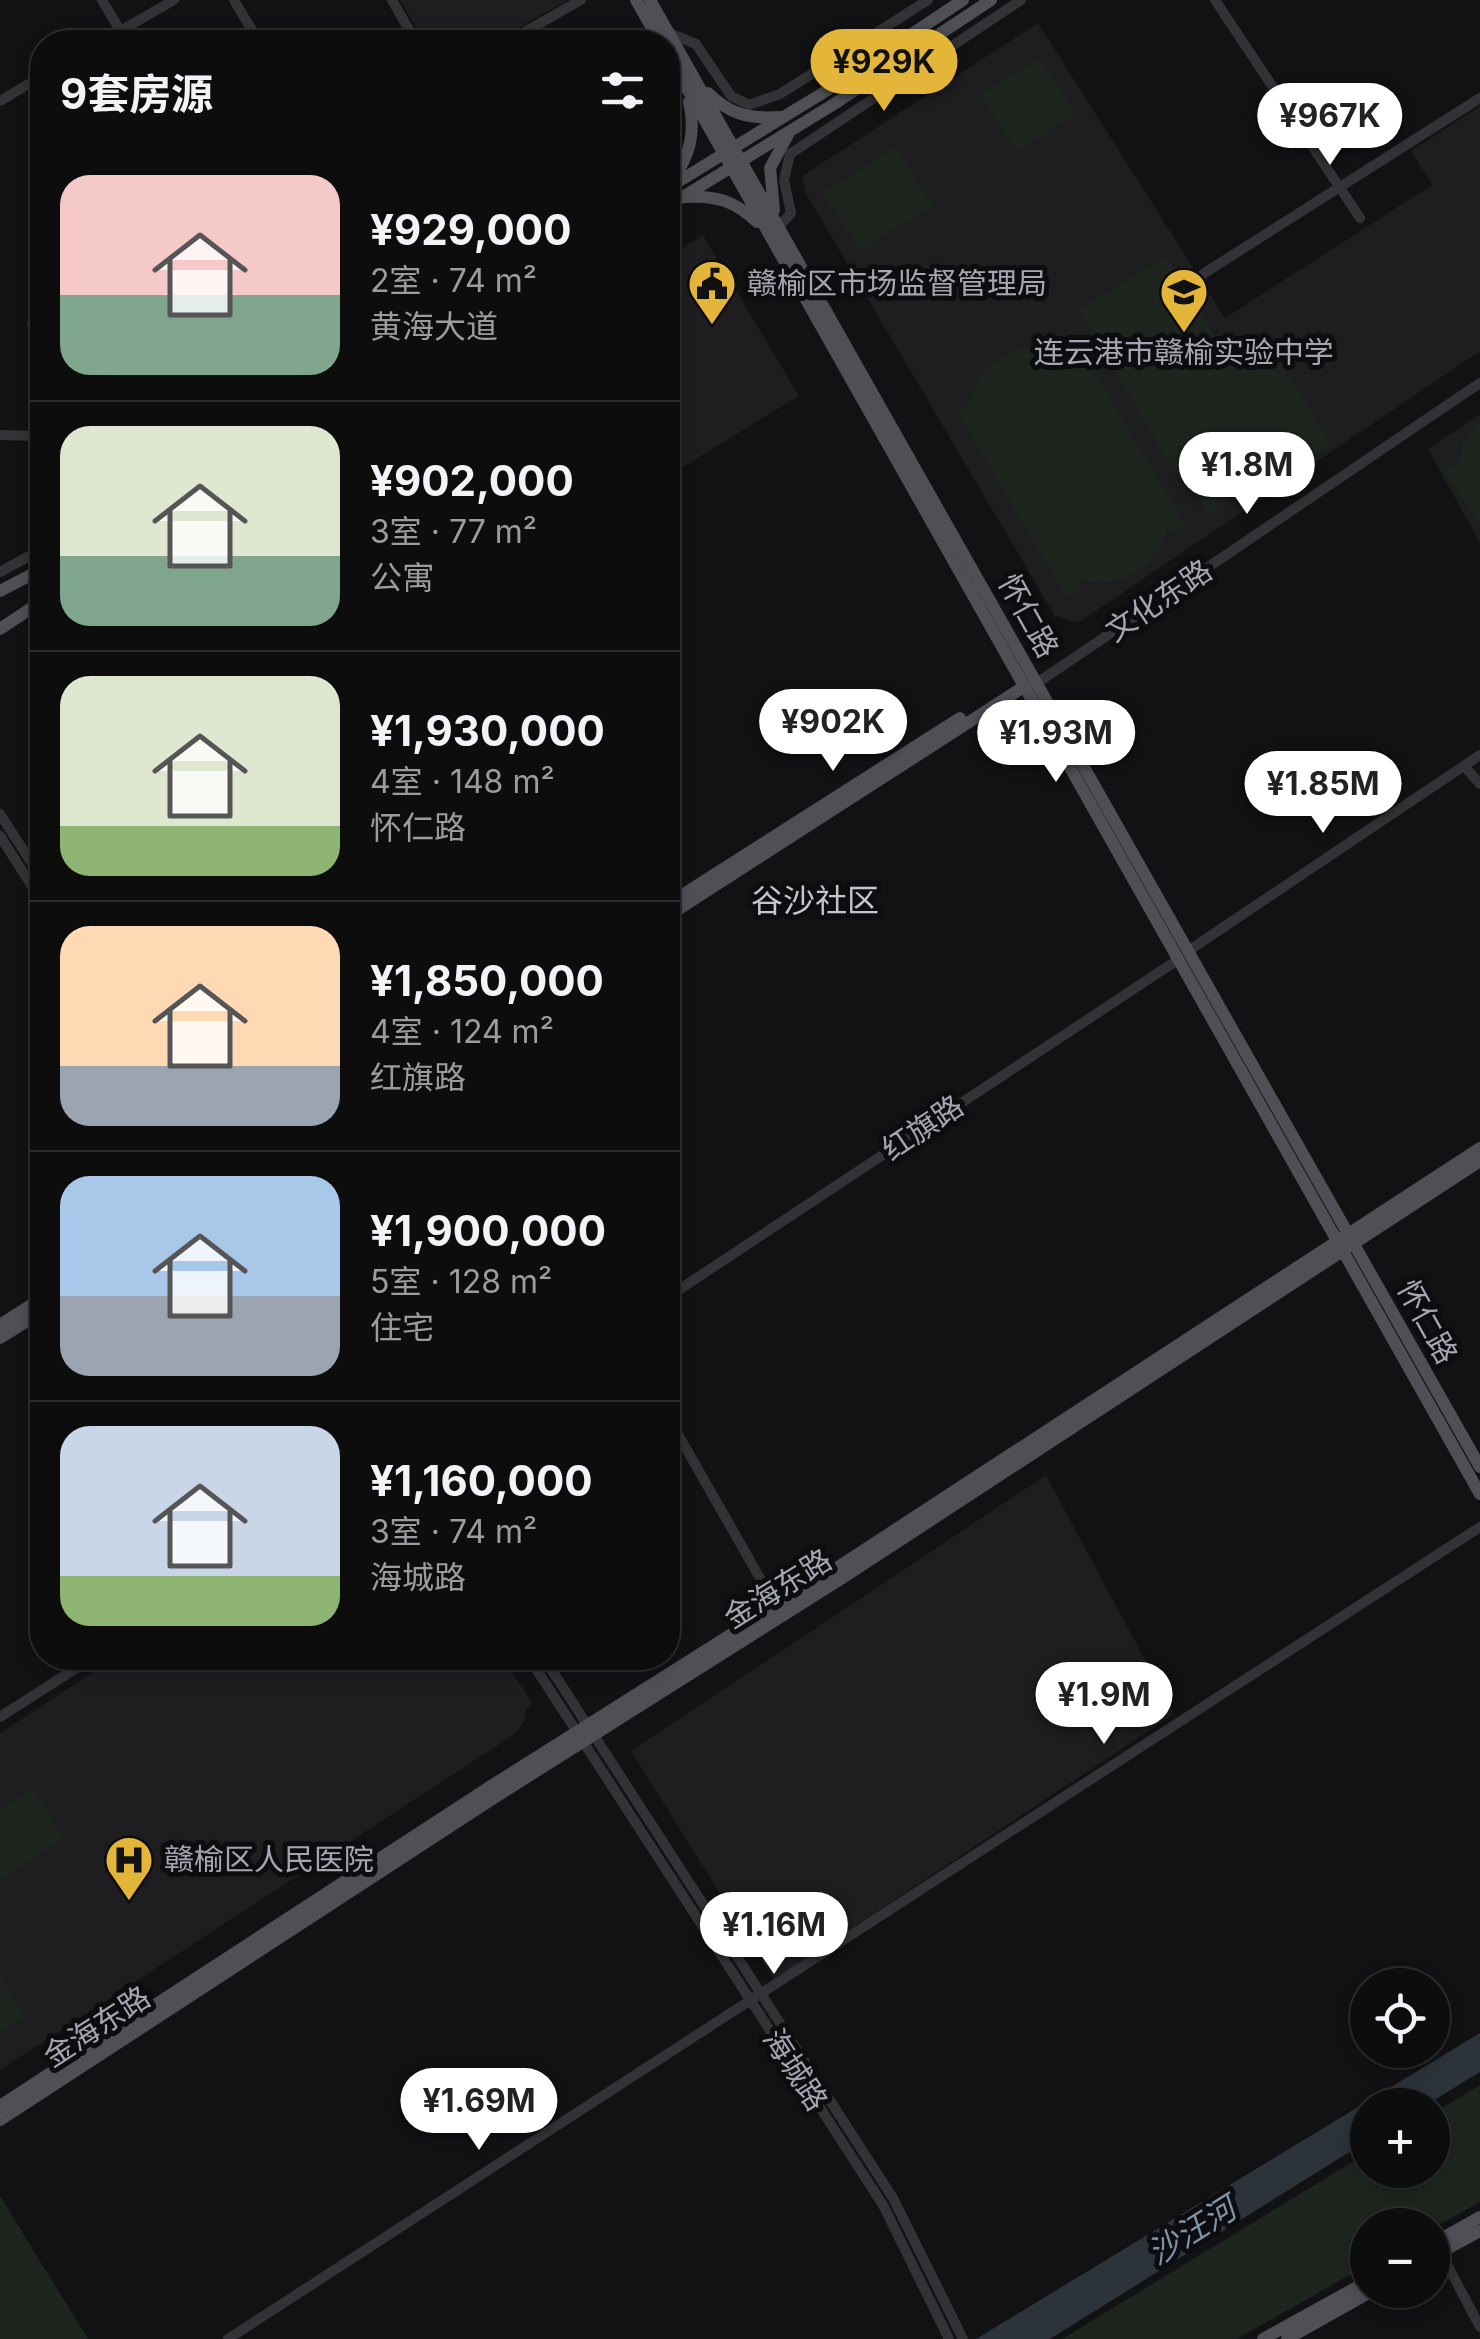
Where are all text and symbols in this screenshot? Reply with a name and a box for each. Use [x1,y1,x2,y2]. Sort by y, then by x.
pin: ¥929K [814,29,954,114]
text: ¥929K [833,42,935,81]
icon: filters [595,63,650,118]
text: 9套房源 [60,68,213,119]
pin: ¥967K [1260,83,1400,168]
text: ¥967K [1279,96,1381,135]
text: ¥929,000 [370,204,572,255]
icon: home [140,215,260,335]
public building icon: 赣榆区市场监督管理局 [686,258,738,326]
text: 2室 · 74 m² [370,261,537,300]
place label: 赣榆区市场监督管理局 [747,265,1047,301]
school or university icon: 连云港市赣榆实验中学 [1158,266,1210,334]
text: 黄海大道 [370,307,498,346]
place label: 连云港市赣榆实验中学 [1034,334,1334,370]
pin: ¥1.8M [1177,432,1317,517]
text: ¥1.8M [1201,445,1293,484]
text: ¥902,000 [370,455,574,506]
icon: home [140,466,260,586]
text: 3室 · 77 m² [370,512,537,551]
street label: 文化东路 [1099,552,1218,649]
text: 公寓 [370,558,434,597]
street label: 怀仁路 [991,567,1066,664]
pin: ¥902K [763,689,903,774]
pin: ¥1.93M [975,700,1137,785]
text: ¥902K [781,702,885,741]
text: ¥1,930,000 [370,705,605,756]
text: ¥1.93M [999,713,1113,752]
icon: home [140,716,260,836]
pin: ¥1.85M [1242,751,1404,836]
text: 4室 · 148 m² [370,762,555,801]
text: ¥1.85M [1267,764,1379,803]
text: 怀仁路 [370,808,466,847]
district label: 谷沙社区 [751,881,879,920]
text: ¥1,850,000 [370,955,604,1006]
icon: home [140,966,260,1086]
text: 4室 · 124 m² [370,1012,554,1051]
text: 红旗路 [370,1058,466,1097]
street label: 红旗路 [875,1087,970,1167]
text: ¥1,900,000 [370,1205,606,1256]
icon: home [140,1216,260,1336]
text: 5室 · 128 m² [370,1262,552,1301]
street label: 怀仁路 [1390,1273,1465,1370]
text: 住宅 [370,1308,434,1347]
text: ¥1,160,000 [370,1455,593,1506]
icon: home [140,1466,260,1586]
text: 3室 · 74 m² [370,1512,537,1551]
street label: 金海东路 [717,1541,838,1635]
text: 海城路 [370,1558,466,1597]
pin: ¥1.9M [1034,1662,1174,1747]
text: ¥1.9M [1058,1675,1150,1714]
hospital icon: 赣榆区人民医院 [103,1834,155,1902]
place label: 赣榆区人民医院 [164,1841,374,1877]
pin: ¥1.16M [693,1892,855,1977]
text: ¥1.16M [722,1905,826,1944]
map controls [1350,1968,1450,2308]
button: locate [1350,1968,1450,2068]
street label: 金海东路 [36,1978,157,2074]
street label: 海城路 [756,2022,835,2117]
pin: ¥1.69M [398,2068,560,2153]
text: ¥1.69M [422,2081,536,2120]
button: + [1350,2088,1450,2188]
water label: 沙汪河 [1141,2185,1248,2273]
button: − [1350,2208,1450,2308]

